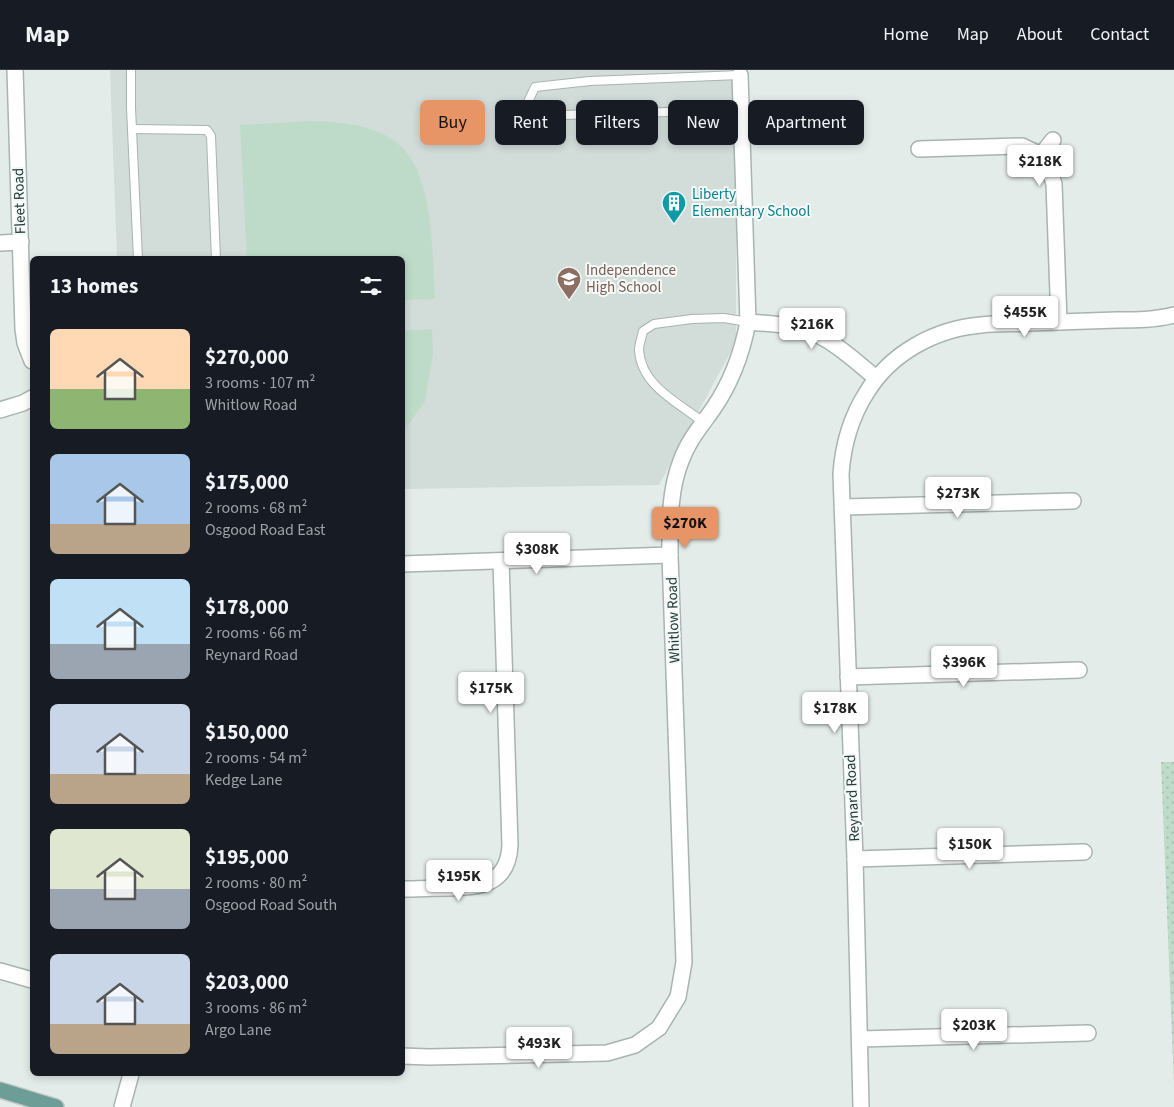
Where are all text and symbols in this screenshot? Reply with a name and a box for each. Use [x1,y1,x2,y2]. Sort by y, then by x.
text: Map [25,17,70,52]
text: Home [883,22,929,47]
text: Map [957,22,989,47]
text: About [1017,22,1062,47]
text: Contact [1090,22,1149,47]
chip: Buy [420,100,485,145]
chip: Rent [495,100,566,145]
chip: Filters [576,100,658,145]
chip: New [668,100,738,145]
chip: Apartment [748,100,864,145]
pin: $218K [1005,144,1075,187]
text: $218K [1018,150,1062,172]
street label: Fleet Road [8,168,31,234]
place label: Liberty Elementary School [692,184,810,222]
building icon: Liberty Elementary School [661,190,687,224]
place label: Independence High School [586,260,676,298]
school or university icon: Independence High School [556,266,582,300]
text: 13 homes [50,271,138,301]
icon: filters [357,272,385,300]
pin: $455K [990,296,1060,338]
text: $455K [1003,301,1047,323]
pin: $216K [777,308,847,350]
text: $216K [790,313,834,335]
text: $270,000 [205,342,289,372]
icon: home [90,349,150,409]
text: 3 rooms · 107 m² [205,372,315,394]
text: Whitlow Road [205,394,297,416]
text: $175,000 [205,467,289,497]
icon: home [90,474,150,534]
pin: $273K [923,476,993,519]
text: $273K [936,482,980,504]
text: 2 rooms · 68 m² [205,497,307,519]
pin: $270K [650,506,720,549]
text: $270K [663,512,707,534]
text: Osgood Road East [205,519,325,541]
pin: $308K [502,532,572,575]
text: $308K [515,538,559,560]
street label: Whitlow Road [661,576,686,664]
text: $178,000 [205,592,289,622]
icon: home [90,599,150,659]
text: 2 rooms · 66 m² [205,622,307,644]
text: Reynard Road [205,644,298,666]
pin: $396K [929,646,999,688]
text: $396K [942,651,986,673]
pin: $175K [456,672,526,714]
text: $175K [469,677,513,699]
pin: $178K [800,692,870,734]
text: $178K [813,697,857,719]
text: $150,000 [205,717,289,747]
icon: home [90,724,150,784]
text: 2 rooms · 54 m² [205,747,307,769]
street label: Reynard Road [840,754,865,842]
text: Kedge Lane [205,769,282,791]
pin: $150K [935,828,1005,870]
text: $150K [948,833,992,855]
text: $195,000 [205,842,289,872]
icon: home [90,849,150,909]
pin: $195K [424,860,494,902]
text: $195K [437,865,481,887]
text: 2 rooms · 80 m² [205,872,307,894]
text: Osgood Road South [205,894,337,916]
text: $203,000 [205,967,289,997]
icon: home [90,974,150,1034]
text: 3 rooms · 86 m² [205,997,307,1019]
pin: $203K [939,1008,1009,1051]
text: $203K [952,1014,996,1036]
text: Argo Lane [205,1019,271,1041]
pin: $493K [504,1026,574,1069]
text: $493K [517,1032,561,1054]

